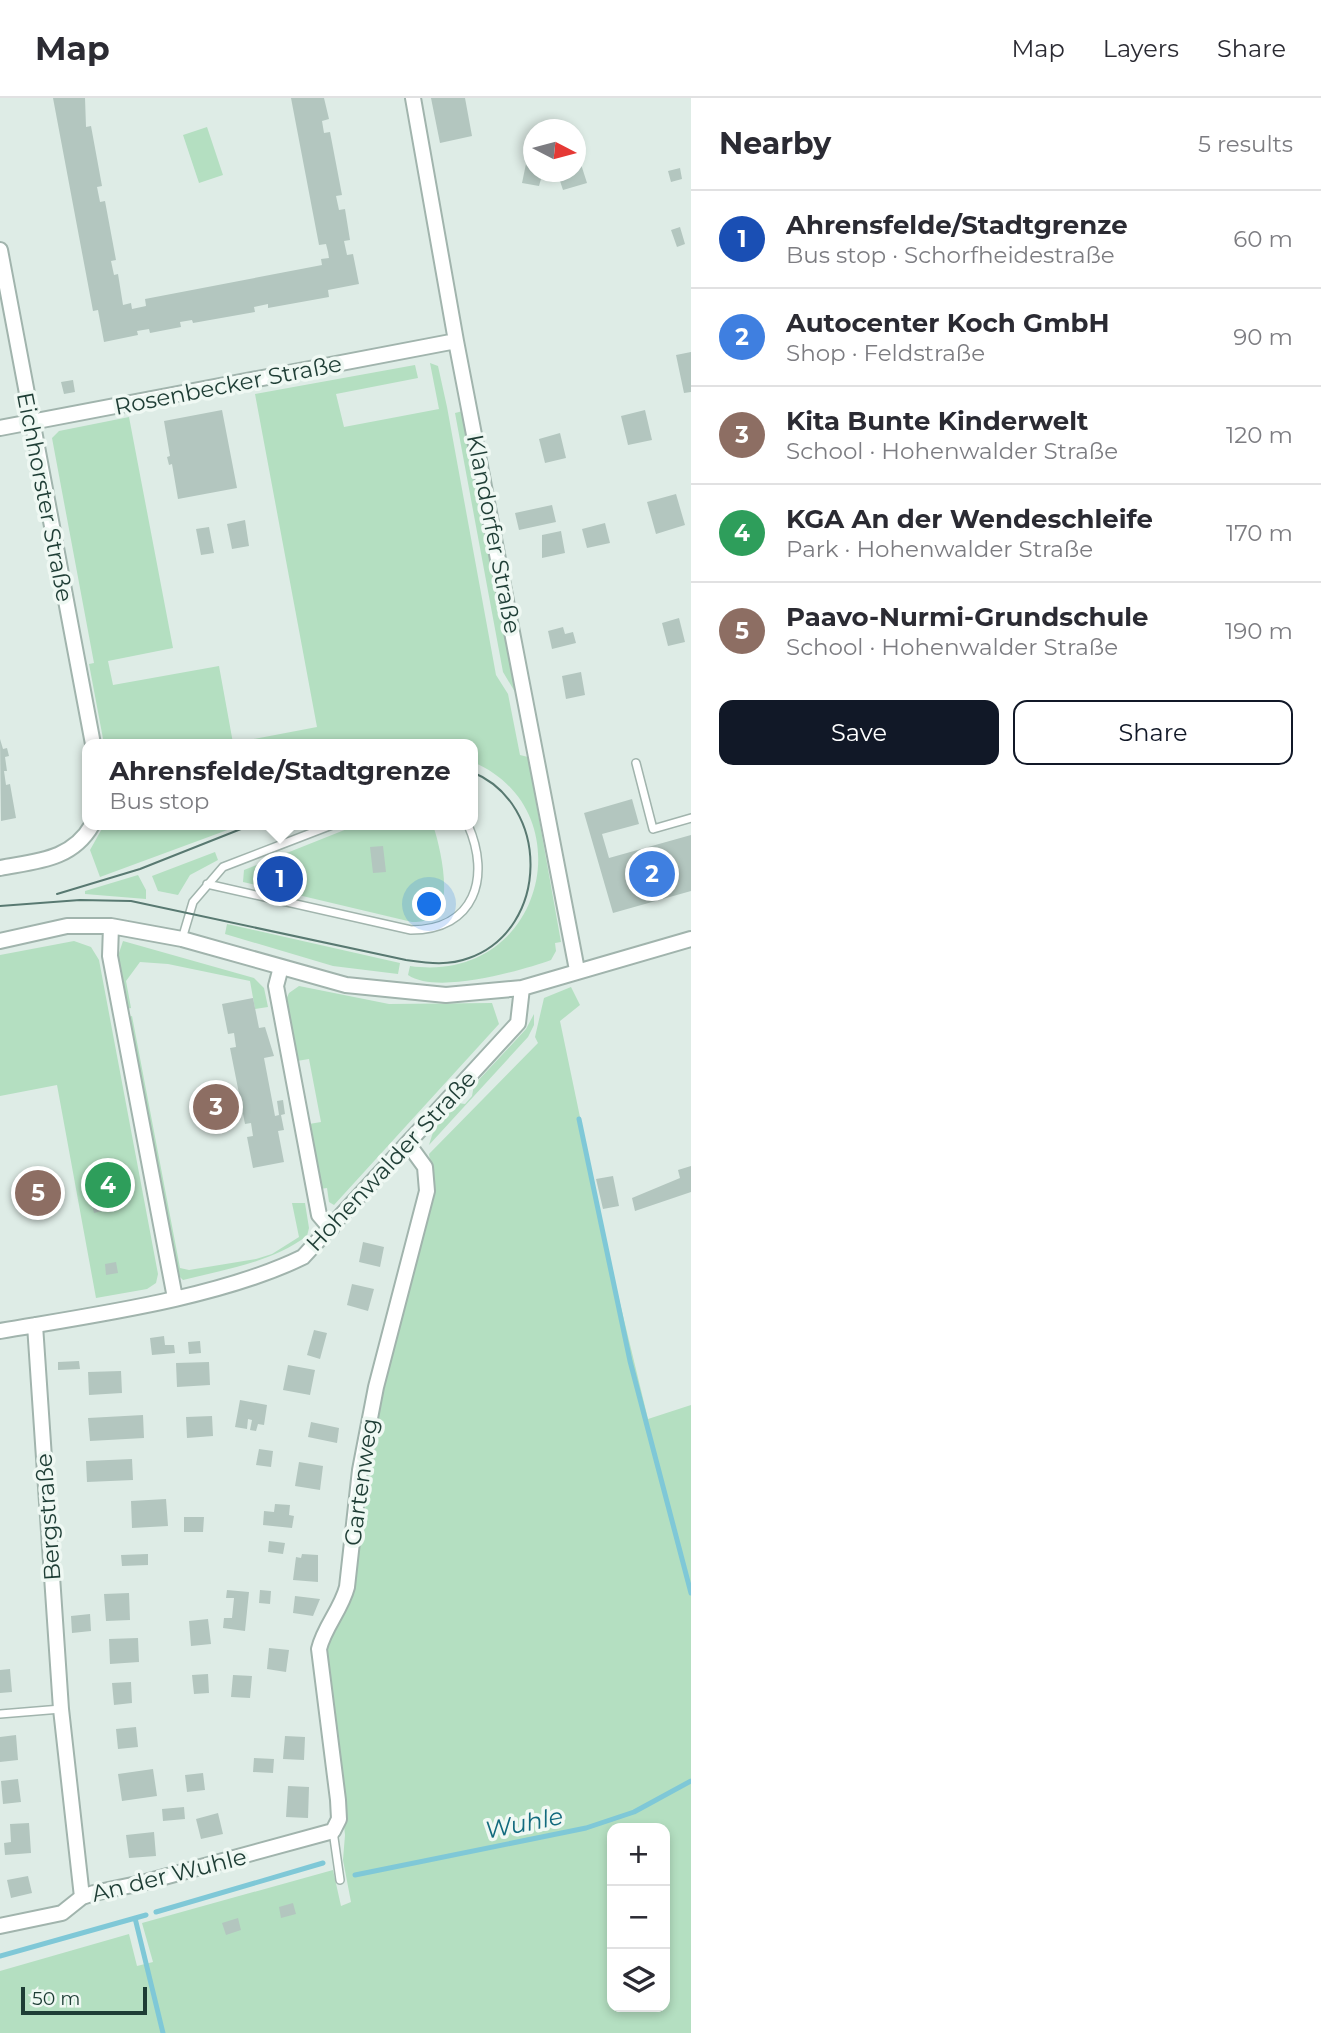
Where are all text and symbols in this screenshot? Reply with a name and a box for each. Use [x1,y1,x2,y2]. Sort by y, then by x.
text: Map [35,28,110,68]
text: Map [1011,34,1065,63]
text: Layers [1103,34,1179,63]
text: Share [1217,34,1286,63]
north arrow [523,119,586,182]
text: Nearby [719,125,831,162]
text: 5 results [1198,130,1293,158]
text: Ahrensfelde/Stadtgrenze [786,209,1128,241]
text: 1 [737,225,747,253]
text: 60 m [1233,225,1293,253]
text: Bus stop · Schorfheidestraße [786,241,1115,269]
text: Autocenter Koch GmbH [786,307,1109,339]
text: 2 [735,323,749,351]
text: 90 m [1233,323,1293,351]
text: Shop · Feldstraße [786,339,985,367]
street label: Rosenbecker Straße [112,349,344,421]
street label: Eichhorster Straße [11,390,79,604]
text: Kita Bunte Kinderwelt [786,405,1088,437]
text: 3 [735,421,749,449]
text: 120 m [1226,421,1293,449]
street label: Klandorfer Straße [461,432,527,636]
text: School · Hohenwalder Straße [786,437,1118,465]
text: KGA An der Wendeschleife [786,503,1153,535]
text: 4 [734,519,750,547]
text: 170 m [1226,519,1293,547]
text: Park · Hohenwalder Straße [786,535,1093,563]
text: Paavo-Nurmi-Grundschule [786,601,1148,633]
text: 5 [735,617,749,645]
text: 190 m [1225,617,1293,645]
text: School · Hohenwalder Straße [786,633,1118,661]
button: Save [719,700,999,765]
button: Share [1013,700,1293,765]
popup [82,739,478,830]
text: Ahrensfelde/Stadtgrenze [109,755,451,787]
text: Bus stop [109,787,209,815]
pin: 2 [629,848,675,900]
pin: 1 [257,853,303,905]
your location [412,887,446,921]
street label: Hohenwalder Straße [300,1065,482,1257]
pin: 3 [193,1081,239,1133]
pin: 4 [85,1159,131,1211]
pin: 5 [15,1167,61,1219]
street label: Gartenweg [338,1416,384,1548]
street label: Bergstraße [30,1452,66,1582]
water label: Wuhle [483,1801,565,1845]
map controls [607,1823,670,2012]
button: + [607,1823,670,1886]
street label: An der Wuhle [89,1842,249,1908]
button: − [607,1886,670,1949]
button: layers [607,1949,670,2012]
scale bar [21,1984,147,2016]
text: 50 m [32,1987,80,2010]

